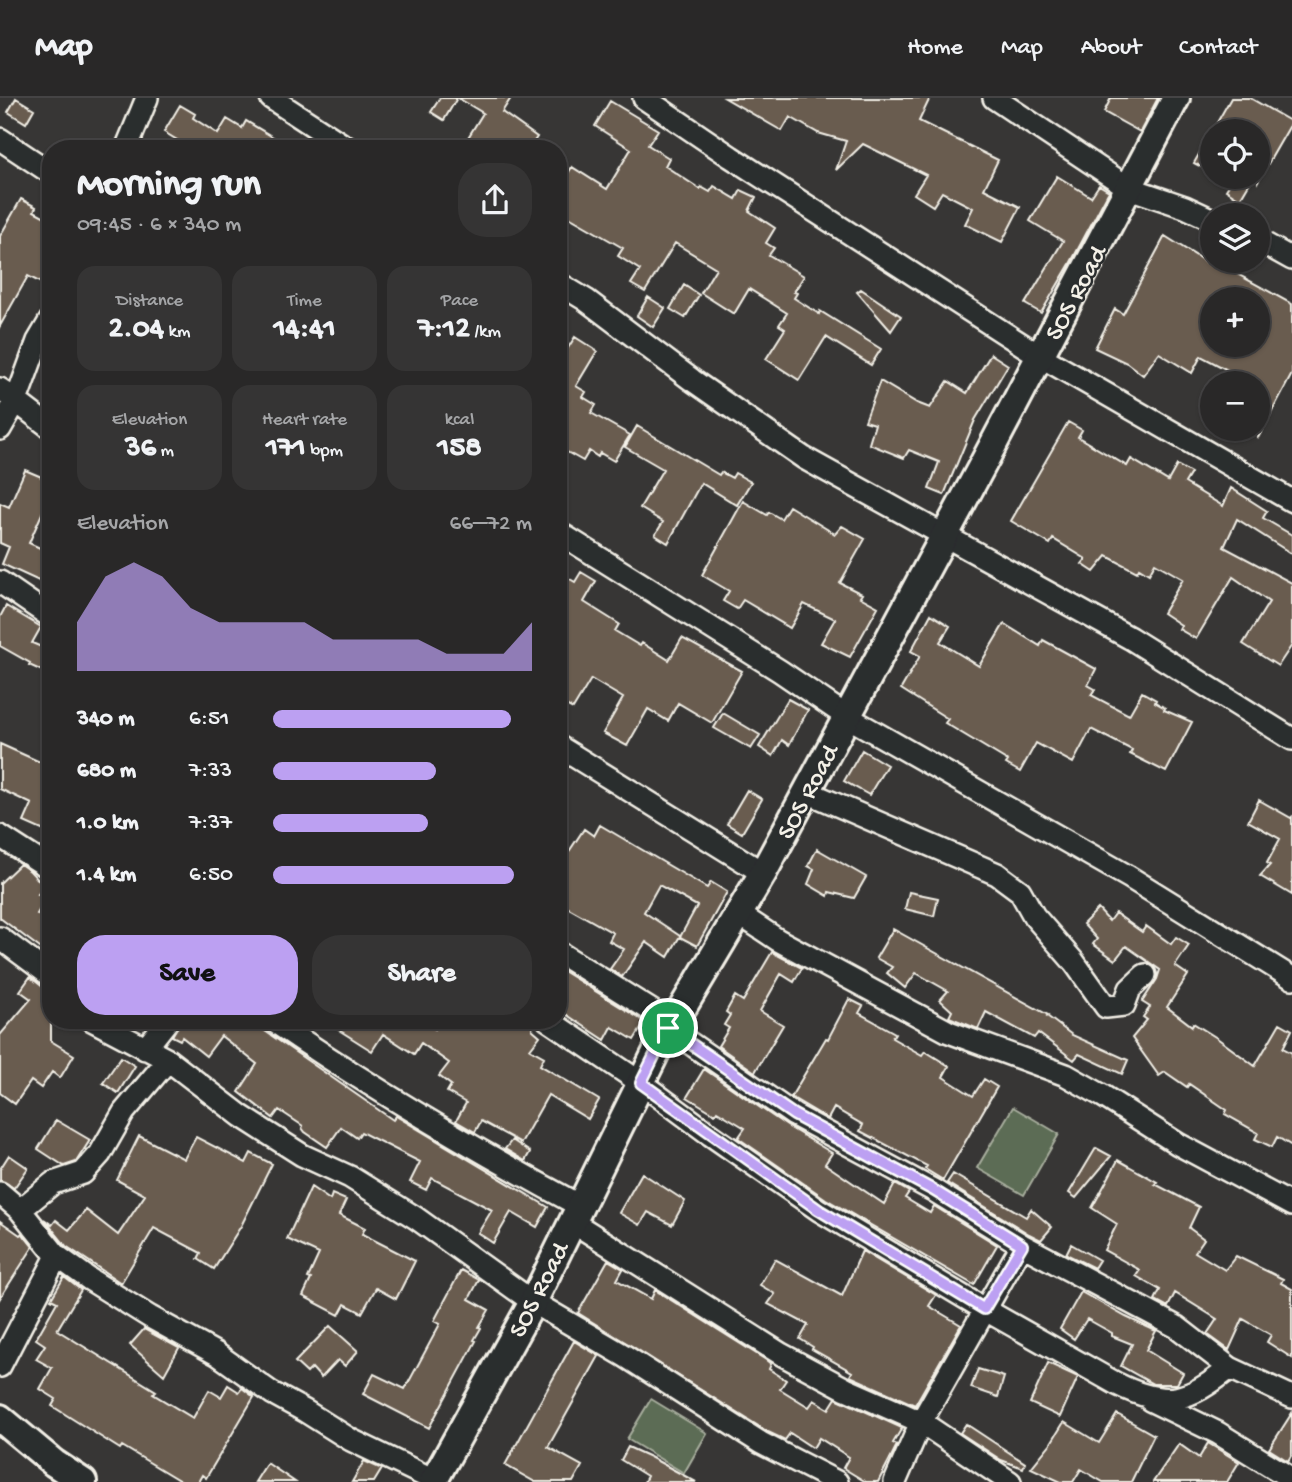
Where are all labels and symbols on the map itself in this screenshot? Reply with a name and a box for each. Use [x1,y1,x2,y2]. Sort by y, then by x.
street label: SOS Road [1040,240,1117,347]
street label: SOS Road [772,739,849,846]
pin [638,998,698,1058]
street label: SOS Road [504,1237,579,1344]

